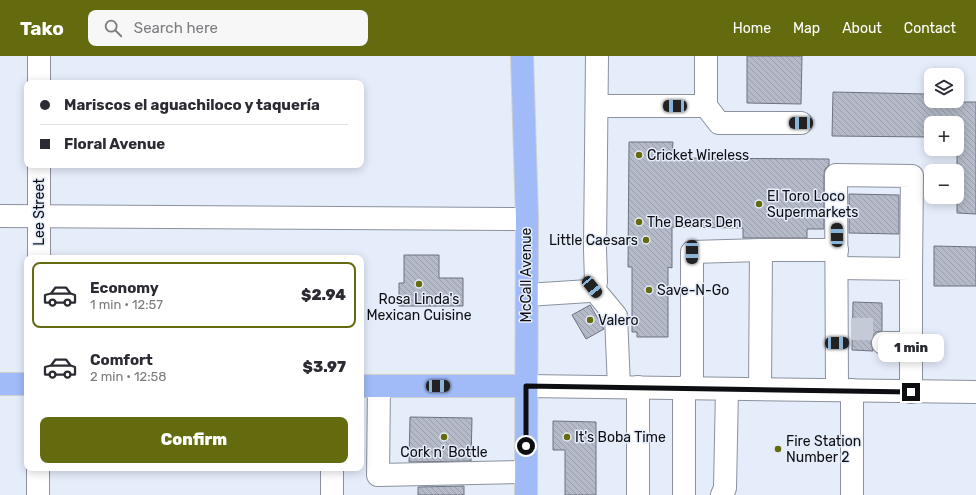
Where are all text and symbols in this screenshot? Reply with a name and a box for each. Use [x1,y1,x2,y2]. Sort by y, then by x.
search box [88,10,368,46]
text: Tako [20,17,64,40]
icon: search [102,17,124,39]
text: Search here [134,19,218,37]
text: Home [733,20,771,37]
text: Map [793,20,820,37]
text: About [842,20,882,37]
text: Contact [904,20,956,37]
map controls [924,68,964,204]
button: layers [924,68,964,108]
text: Mariscos el aguachiloco y taquería [64,96,320,114]
car [663,100,687,112]
button: + [924,116,964,156]
car [789,117,813,129]
text: Floral Avenue [64,135,165,153]
place label: Cricket Wireless [647,147,749,164]
marker: Cricket Wireless [634,150,644,160]
button: − [924,164,964,204]
street label: Lee Street [31,178,48,246]
place label: El Toro Loco Supermarkets [767,188,858,221]
marker: El Toro Loco Supermarkets [754,199,764,209]
place label: The Bears Den [647,214,741,231]
marker: The Bears Den [634,217,644,227]
car [831,223,843,247]
street label: McCall Avenue [518,227,535,322]
place label: Little Caesars [549,232,638,249]
marker: Little Caesars [641,235,651,245]
car [686,240,698,264]
car [580,274,604,300]
icon: car [42,277,78,313]
text: Economy [90,279,159,297]
marker: Rosa Linda's Mexican Cuisine [414,279,424,289]
place label: Save-N-Go [657,282,729,299]
marker: Save-N-Go [644,285,654,295]
text: $2.94 [301,286,346,304]
place label: Rosa Linda's Mexican Cuisine [366,291,472,324]
text: 1 min · 12:57 [90,297,163,312]
place label: Valero [598,312,639,329]
marker: Valero [585,315,595,325]
callout: 1 min [878,334,944,362]
car [825,337,849,349]
text: 1 min [894,340,928,355]
icon: car [42,349,78,385]
text: Comfort [90,351,153,369]
text: $3.97 [303,358,346,376]
text: 2 min · 12:58 [90,369,167,384]
car [426,380,450,392]
route end [902,383,920,401]
button: Confirm [40,417,348,463]
place label: It's Boba Time [575,429,666,446]
marker: Cork n’ Bottle [439,432,449,442]
marker: It's Boba Time [562,432,572,442]
place label: Fire Station Number 2 [786,433,861,466]
route start [517,437,535,455]
place label: Cork n’ Bottle [400,444,488,461]
marker: Fire Station Number 2 [773,444,783,454]

